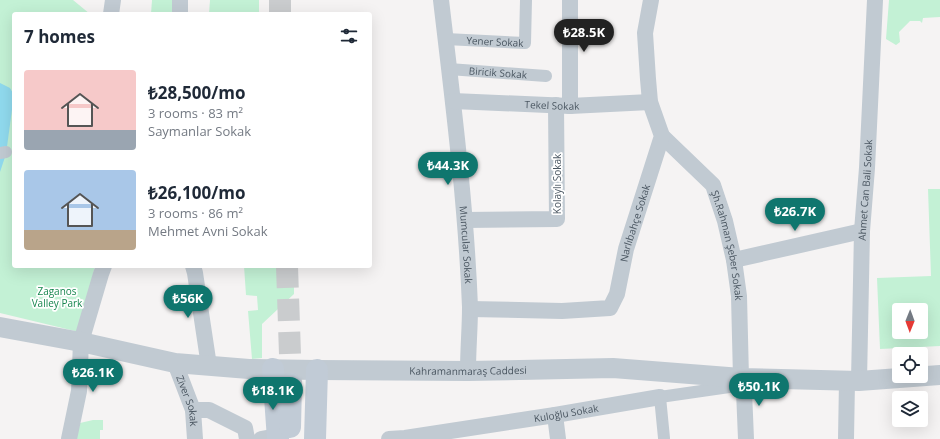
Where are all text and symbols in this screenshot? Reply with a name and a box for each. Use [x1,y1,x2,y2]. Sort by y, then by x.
pin: ₺28.5K [551,19,617,53]
text: ₺28.5K [563,23,605,41]
text: 7 homes [24,25,95,48]
icon: filters [338,25,360,47]
street label: Yener Sokak [466,33,525,50]
street label: Biricik Sokak [468,63,528,82]
text: ₺28,500/mo [148,81,245,104]
icon: home [56,86,104,134]
street label: Tekel Sokak [524,97,580,113]
text: 3 rooms · 83 m² [148,104,243,122]
text: Saymanlar Sokak [148,122,251,140]
street label: Ahmet Can Bali Sokak [855,138,875,241]
pin: ₺44.3K [415,152,481,186]
street label: Kolaylı Sokak [550,153,564,214]
text: ₺44.3K [427,156,469,174]
text: ₺26,100/mo [148,181,245,204]
street label: Narlıbahçe Sokak [617,182,653,263]
icon: home [56,186,104,234]
street label: Şh.Rahman Şeber Sokak [708,188,746,301]
pin: ₺26.7K [762,198,828,232]
text: ₺26.7K [774,202,816,220]
text: 3 rooms · 86 m² [148,204,243,222]
street label: Mumcular Sokak [457,205,476,285]
text: Mehmet Avni Sokak [148,222,268,240]
park label: Zaganos Valley Park [32,284,83,310]
pin: ₺56K [164,285,212,319]
text: ₺56K [173,289,203,307]
north arrow [892,303,928,339]
map controls [892,303,928,427]
button: locate [892,347,928,383]
pin: ₺26.1K [60,359,126,393]
text: ₺26.1K [72,363,114,381]
street label: Kahramanmaraş Caddesi [409,363,527,378]
street label: Ziver Sokak [173,373,201,427]
pin: ₺50.1K [726,373,792,407]
pin: ₺18.1K [240,377,306,411]
text: ₺50.1K [738,377,780,395]
text: ₺18.1K [252,381,294,399]
button: layers [892,391,928,427]
street label: Kuloğlu Sokak [533,401,600,425]

